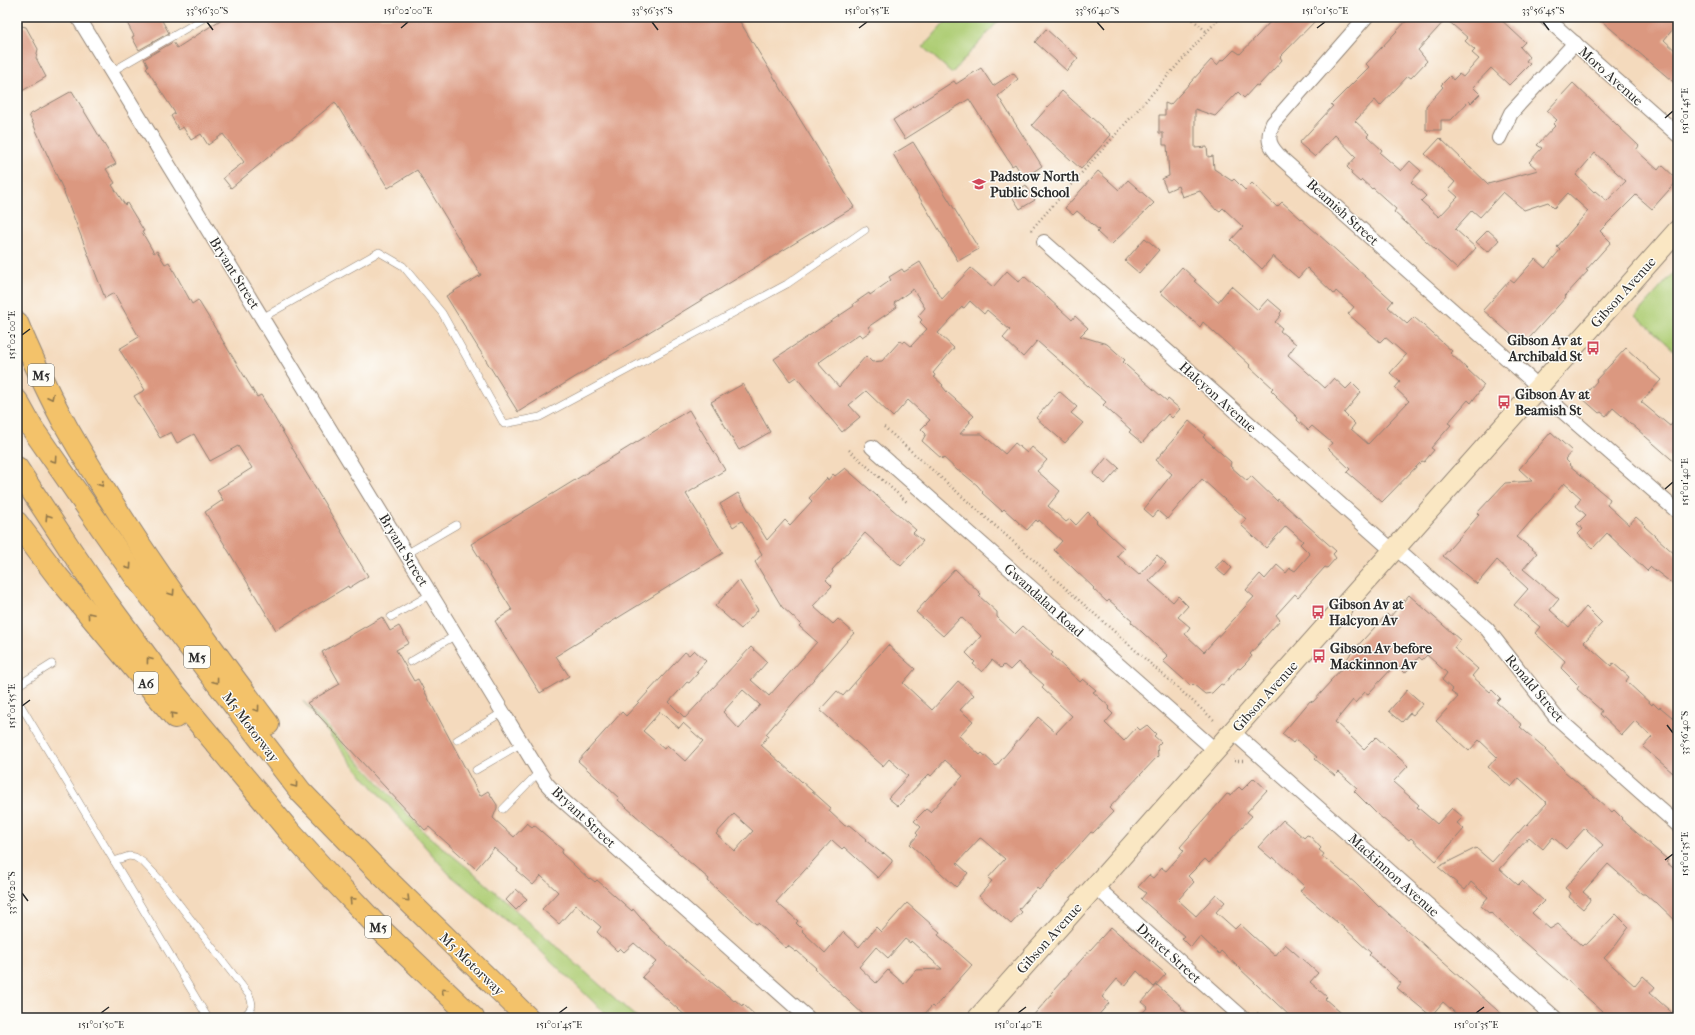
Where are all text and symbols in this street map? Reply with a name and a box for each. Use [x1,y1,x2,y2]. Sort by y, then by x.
text: 33°56'30"S [186,5,228,17]
text: 151°02'00"E [384,5,432,17]
text: 33°56'35"S [631,5,673,17]
text: 151°01'55"E [845,5,889,17]
text: 33°56'40"S [1075,5,1119,17]
text: 151°01'50"E [1302,5,1348,17]
text: 33°56'45"S [1522,5,1564,17]
street label: Moro Avenue [1575,43,1646,110]
text: 151°01'45"E [1679,88,1691,134]
place label: Padstow North Public School [990,168,1080,201]
school or university icon: Padstow North Public School [971,176,987,192]
street label: Beamish Street [1303,176,1382,249]
street label: Bryant Street [206,234,263,312]
street label: Gibson Avenue [1587,253,1660,331]
text: 151°02'00"E [6,311,18,359]
place label: Gibson Av at Archibald St [1507,332,1583,365]
bus stop icon: Gibson Av at Archibald St [1585,340,1601,356]
street label: Halcyon Avenue [1176,358,1260,437]
road number: M5 [28,364,54,386]
place label: Gibson Av at Beamish St [1515,386,1591,419]
one-way arrow [46,392,54,400]
bus stop icon: Gibson Av at Beamish St [1496,394,1512,410]
one-way arrow [49,456,57,463]
text: 151°01'40"E [1679,458,1691,506]
one-way arrow [96,480,103,487]
street label: Bryant Street [375,511,432,590]
one-way arrow [46,514,53,521]
street label: Gwandalan Road [1000,560,1087,641]
one-way arrow [124,562,131,569]
one-way arrow [167,589,175,596]
place label: Gibson Av at Halcyon Av [1329,596,1405,629]
bus stop icon: Gibson Av at Halcyon Av [1310,604,1326,620]
one-way arrow [87,612,94,619]
place label: Gibson Av before Mackinnon Av [1329,640,1432,673]
road number: M5 [184,646,210,668]
bus stop icon: Gibson Av before Mackinnon Av [1311,648,1327,664]
street label: Ronald Street [1501,651,1568,726]
street label: Gibson Avenue [1229,657,1302,735]
one-way arrow [147,658,154,665]
road number: A6 [134,672,158,694]
one-way arrow [211,677,218,684]
text: 151°01'55"E [6,684,18,728]
street label: M5 Motorway [219,689,283,766]
one-way arrow [252,705,259,712]
text: 33°56'40"S [1679,711,1691,755]
one-way arrow [171,712,178,719]
one-way arrow [290,780,297,787]
street label: Bryant Street [548,783,619,851]
street label: Mackinnon Avenue [1345,830,1443,921]
text: 151°01'35"E [1679,832,1691,876]
text: 33°56'20"S [6,871,18,915]
one-way arrow [402,894,410,902]
one-way arrow [349,897,357,905]
street label: Gibson Avenue [1013,899,1086,977]
road number: M5 [365,916,391,938]
street label: Dravet Street [1133,920,1205,987]
street label: M5 Motorway [436,929,508,1000]
one-way arrow [442,989,449,996]
text: 151°01'50"E [78,1019,124,1031]
text: 151°01'45"E [536,1019,582,1031]
text: 151°01'40"E [994,1019,1042,1031]
text: 151°01'35"E [1454,1019,1498,1031]

